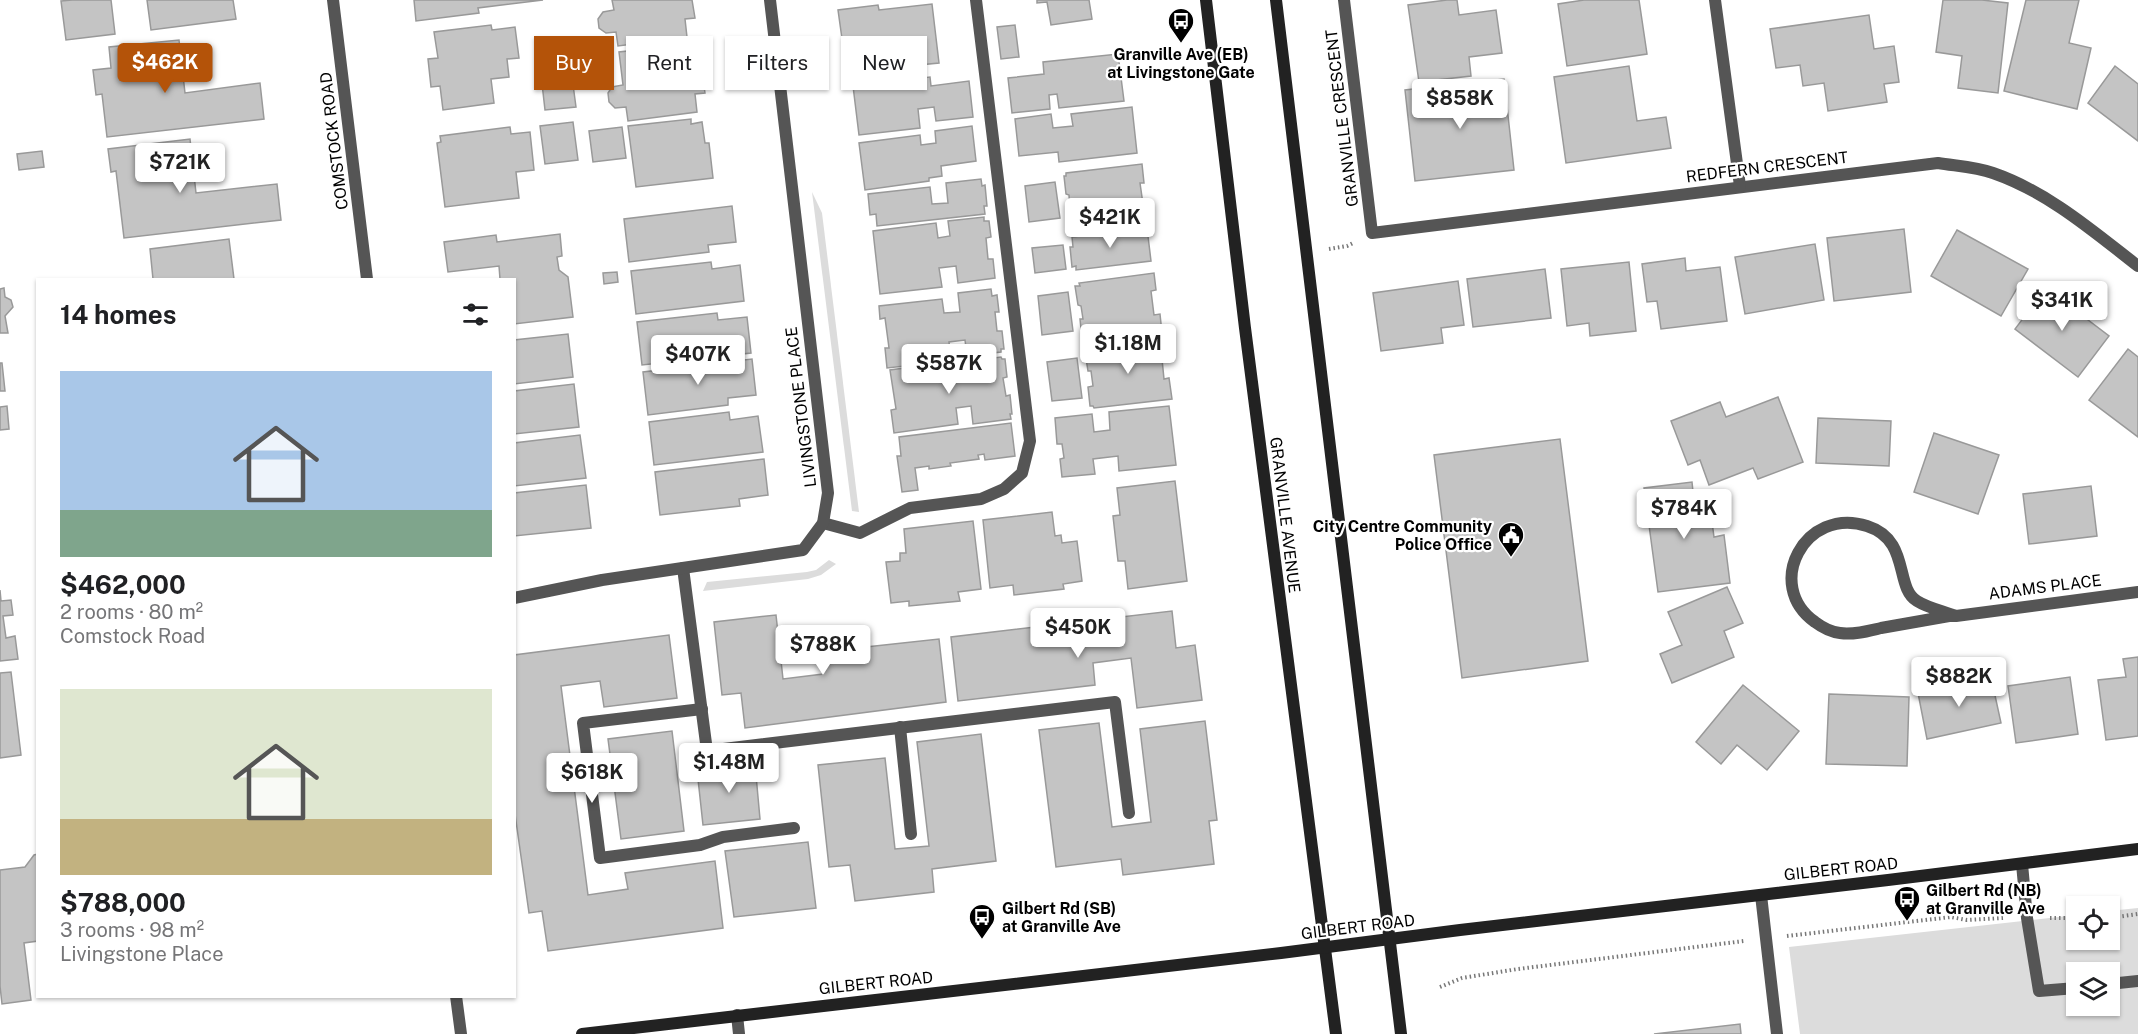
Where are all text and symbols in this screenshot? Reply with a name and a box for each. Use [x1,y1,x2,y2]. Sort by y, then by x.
bus stop icon: Granville Ave (EB) at Livingstone Gate [1166,6,1196,44]
street label: GRANVILLE CRESCENT [1322,28,1362,208]
chip: Buy [534,36,614,90]
chip: Rent [626,36,713,90]
chip: Filters [725,36,829,90]
chip: New [841,36,927,90]
pin: $462K [123,43,207,94]
place label: Granville Ave (EB) at Livingstone Gate [1107,45,1255,82]
text: $462K [132,50,198,74]
street label: COMSTOCK ROAD [316,71,352,211]
pin: $858K [1418,79,1502,130]
text: $858K [1426,86,1494,110]
pin: $721K [138,143,222,194]
street label: REDFERN CRESCENT [1685,148,1850,186]
text: $721K [149,150,211,174]
pin: $421K [1068,198,1152,249]
text: $421K [1079,205,1141,229]
pin: $341K [2020,281,2104,332]
text: $341K [2031,288,2093,312]
icon: filters [459,298,492,331]
text: 14 homes [60,299,176,330]
pin: $1.18M [1079,324,1177,375]
street label: LIVINGSTONE PLACE [782,326,820,488]
text: $1.18M [1094,331,1162,355]
pin: $407K [656,335,740,386]
text: $407K [665,342,731,366]
pin: $587K [907,344,991,395]
text: $587K [915,351,983,375]
icon: home [222,410,330,518]
street label: GRANVILLE AVENUE [1266,436,1304,594]
pin: $784K [1642,489,1726,540]
text: $784K [1651,496,1717,520]
place label: City Centre Community Police Office [1313,517,1492,554]
public building icon: City Centre Community Police Office [1496,520,1526,558]
text: $462,000 [60,569,186,600]
street label: ADAMS PLACE [1987,571,2103,603]
text: 2 rooms · 80 m² [60,600,203,624]
pin: $450K [1036,608,1120,659]
text: $450K [1044,615,1112,639]
text: Comstock Road [60,624,205,648]
pin: $788K [781,625,865,676]
text: $788K [789,632,857,656]
pin: $882K [1917,657,2001,708]
text: $882K [1925,664,1993,688]
icon: home [222,728,330,836]
pin: $1.48M [680,743,778,794]
text: $1.48M [693,750,765,774]
pin: $618K [550,753,634,804]
text: $618K [560,760,624,784]
street label: GILBERT ROAD [1783,854,1899,884]
place label: Gilbert Rd (NB) at Granville Ave [1926,881,2045,918]
bus stop icon: Gilbert Rd (NB) at Granville Ave [1892,884,1922,922]
text: $788,000 [60,887,186,918]
map controls [2066,896,2120,1016]
button: locate [2066,896,2120,950]
place label: Gilbert Rd (SB) at Granville Ave [1002,899,1121,936]
bus stop icon: Gilbert Rd (SB) at Granville Ave [967,902,997,940]
street label: GILBERT ROAD [1300,911,1416,943]
text: 3 rooms · 98 m² [60,918,204,942]
text: Livingstone Place [60,942,224,966]
button: layers [2066,962,2120,1016]
street label: GILBERT ROAD [818,968,934,998]

